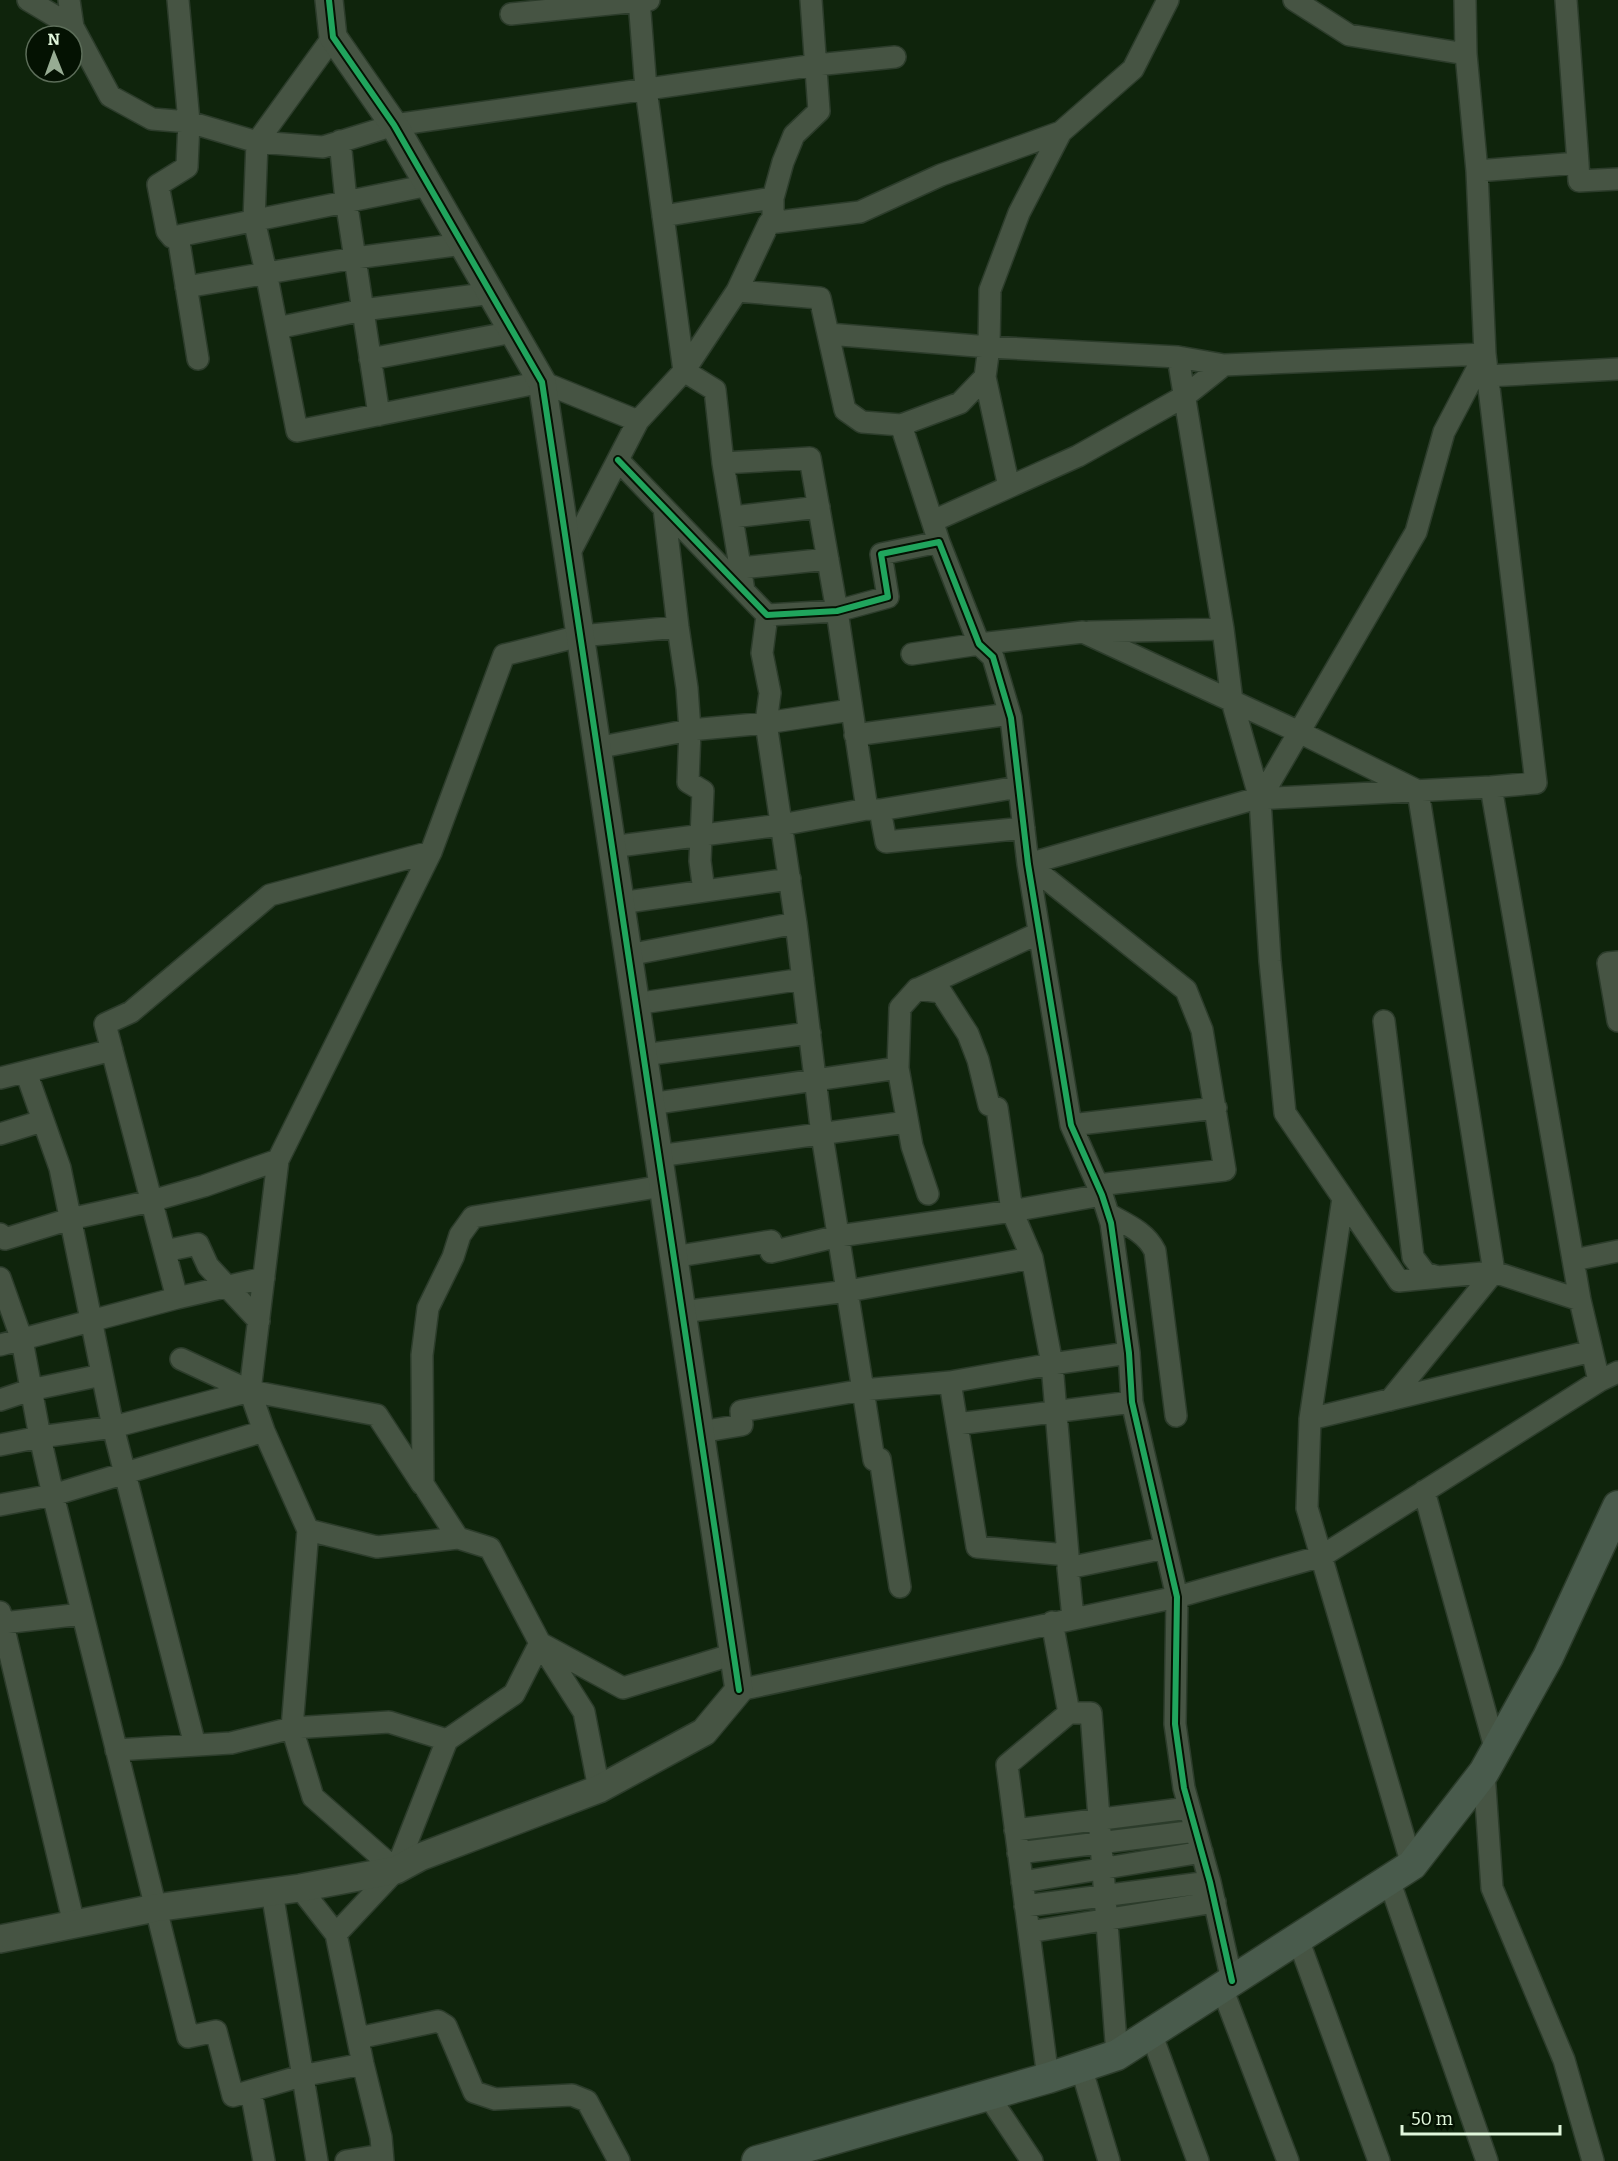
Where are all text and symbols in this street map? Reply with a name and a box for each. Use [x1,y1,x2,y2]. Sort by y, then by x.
north arrow [24,24,84,84]
text: N [47,30,60,49]
scale bar [1402,2098,1560,2136]
text: 50 m [1411,2108,1453,2130]

